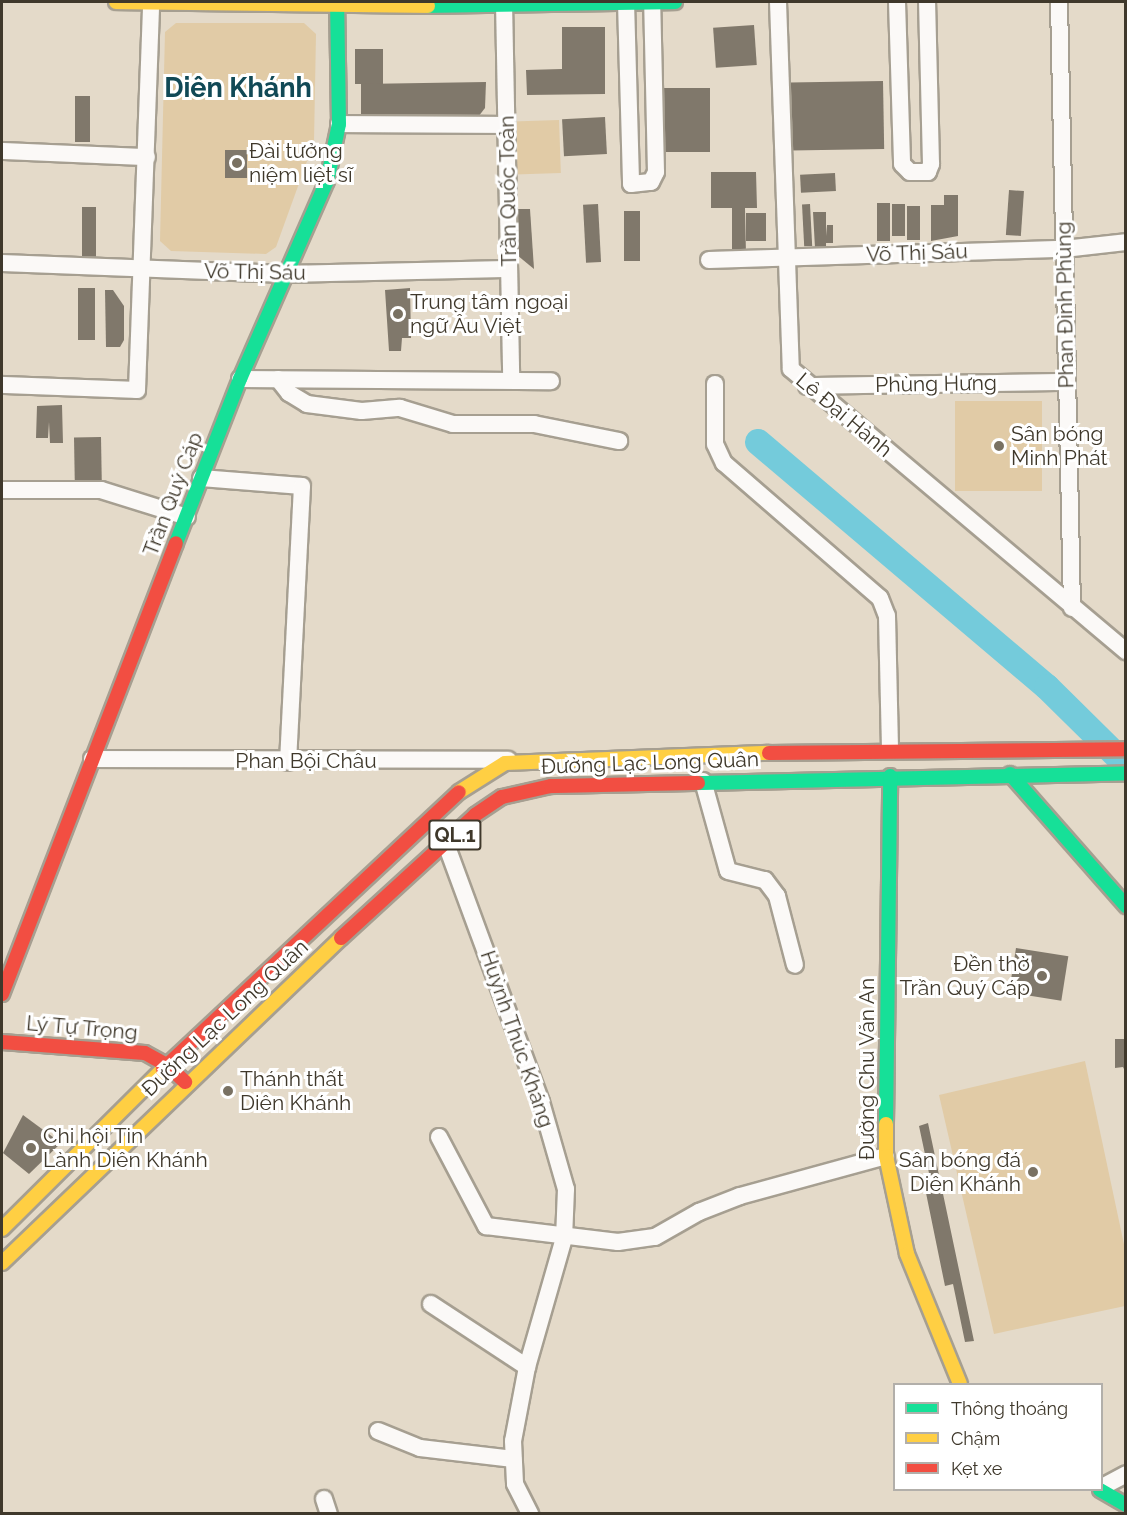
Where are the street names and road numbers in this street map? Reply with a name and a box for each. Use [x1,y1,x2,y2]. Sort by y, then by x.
street label: Trần Quốc Toản [494,115,522,267]
street label: Phan Đình Phùng [1051,221,1079,389]
street label: Võ Thị Sáu [865,239,969,267]
street label: Võ Thị Sáu [204,259,306,285]
street label: Lê Đại Hành [791,368,897,462]
street label: Phùng Hưng [875,370,997,398]
street label: Trần Quý Cáp [138,428,208,560]
street label: Đường Lạc Long Quân [541,747,759,779]
street label: Phan Bội Châu [235,748,377,774]
road number: QL.1 [428,818,482,852]
street label: Đường Lạc Long Quân [137,934,313,1102]
street label: Huỳnh Thúc Kháng [475,947,559,1131]
street label: Đường Chu Văn An [854,977,880,1161]
street label: Lý Tự Trọng [24,1010,140,1046]

